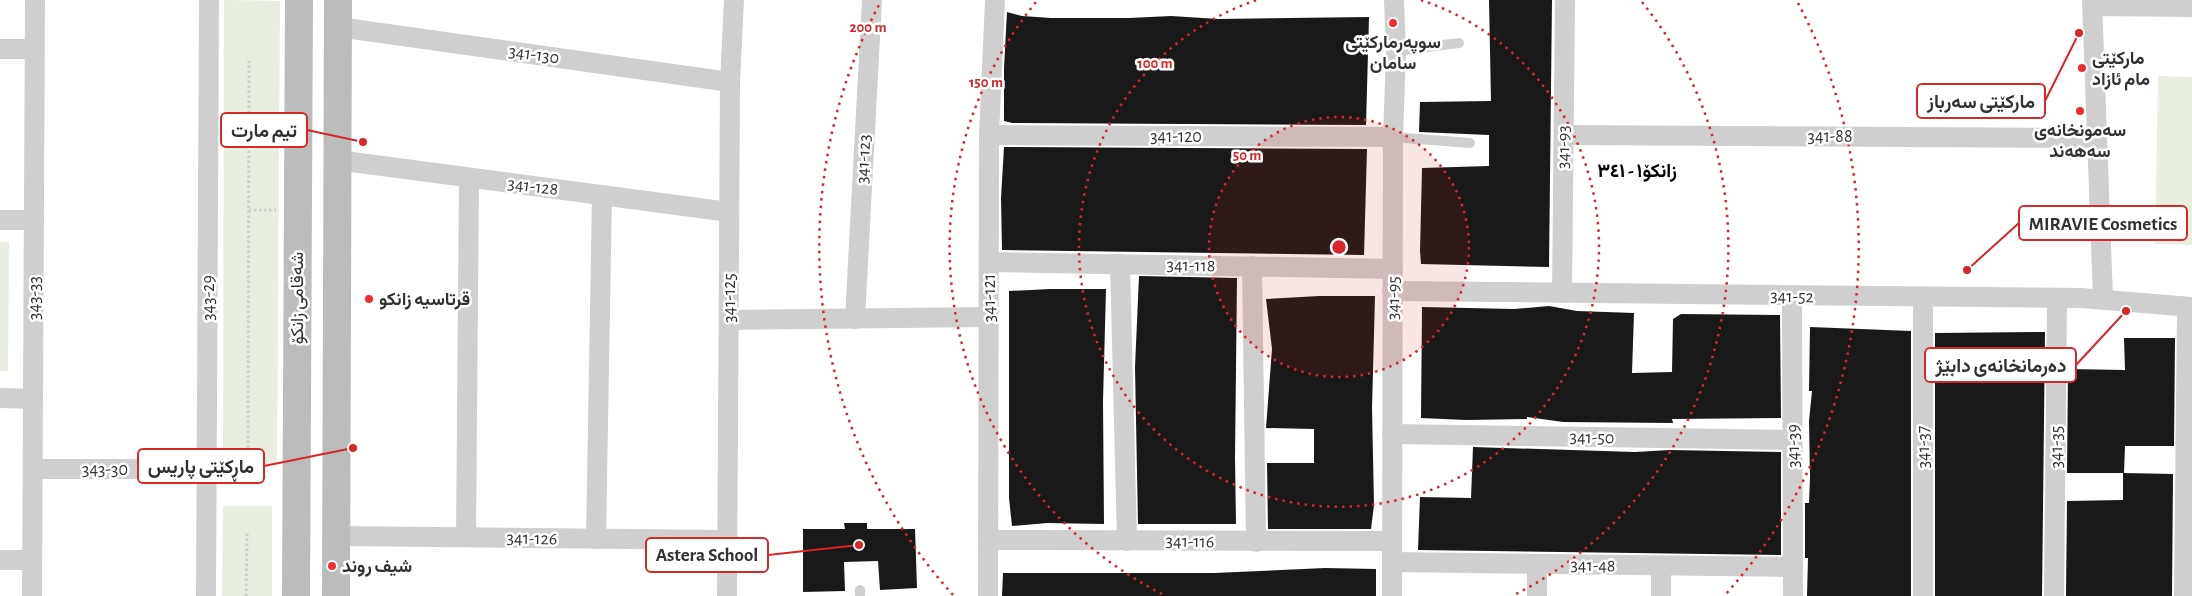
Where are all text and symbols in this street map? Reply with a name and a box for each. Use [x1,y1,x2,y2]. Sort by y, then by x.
marker: سوپەرمارکێتی سامان [1387,17,1399,29]
text: 200 m [849,20,887,35]
place label: سوپەرمارکێتی سامان [1345,34,1441,73]
street label: 341-130 [507,43,560,67]
place label: مارکێتی مام ئازاد [2092,50,2150,91]
text: 100 m [1137,56,1173,71]
marker: مارکێتی مام ئازاد [2076,62,2088,74]
text: 150 m [969,75,1003,90]
callout: مارکێتی سەرباز [1917,84,2045,118]
text: مارکێتی سەرباز [1926,93,2035,114]
marker: سەمونخانەی سەھەند [2074,105,2086,117]
callout: تیم مارت [221,113,307,147]
text: تیم مارت [231,122,297,143]
place label: سەمونخانەی سەھەند [2034,122,2126,161]
street label: 341-93 [1555,125,1573,169]
street label: 341-120 [1150,128,1202,146]
street label: 341-88 [1808,128,1852,146]
street label: 341-123 [854,134,874,184]
text: 50 m [1233,148,1261,163]
district label: زانکۆ١ - ٣٤١ [1597,162,1677,183]
street label: 341-128 [507,175,559,199]
callout: MIRAVIE Cosmetics [2019,206,2187,240]
text: MIRAVIE Cosmetics [2029,215,2177,234]
centre of rings [1330,238,1348,256]
street label: شەقامی زانکۆ [289,252,308,344]
street label: 341-118 [1166,257,1215,275]
street label: 341-125 [721,273,739,323]
street label: 341-121 [981,274,999,322]
street label: 343-29 [200,275,218,321]
street label: 343-33 [26,276,44,320]
street label: 341-95 [1385,276,1403,320]
street label: 341-52 [1770,288,1814,306]
place label: قرتاسیە زانکو [379,291,470,310]
marker: قرتاسیە زانکو [363,293,375,305]
callout: دەرمانخانەی دابێژ [1925,348,2076,382]
text: دەرمانخانەی دابێژ [1935,357,2066,378]
street label: 341-39 [1785,424,1803,468]
street label: 341-37 [1915,426,1933,468]
street label: 341-35 [2048,426,2066,468]
street label: 341-50 [1569,429,1615,447]
callout: ماڕکێتی پاریس [138,449,264,483]
text: ماڕکێتی پاریس [148,458,254,482]
street label: 343-30 [82,461,128,479]
street label: 341-126 [507,530,557,548]
street label: 341-116 [1166,533,1214,551]
callout: Astera School [646,538,768,572]
text: Astera School [656,546,758,565]
street label: 341-48 [1570,557,1616,575]
place label: شیف روند [342,558,412,577]
marker: شیف روند [326,560,338,572]

